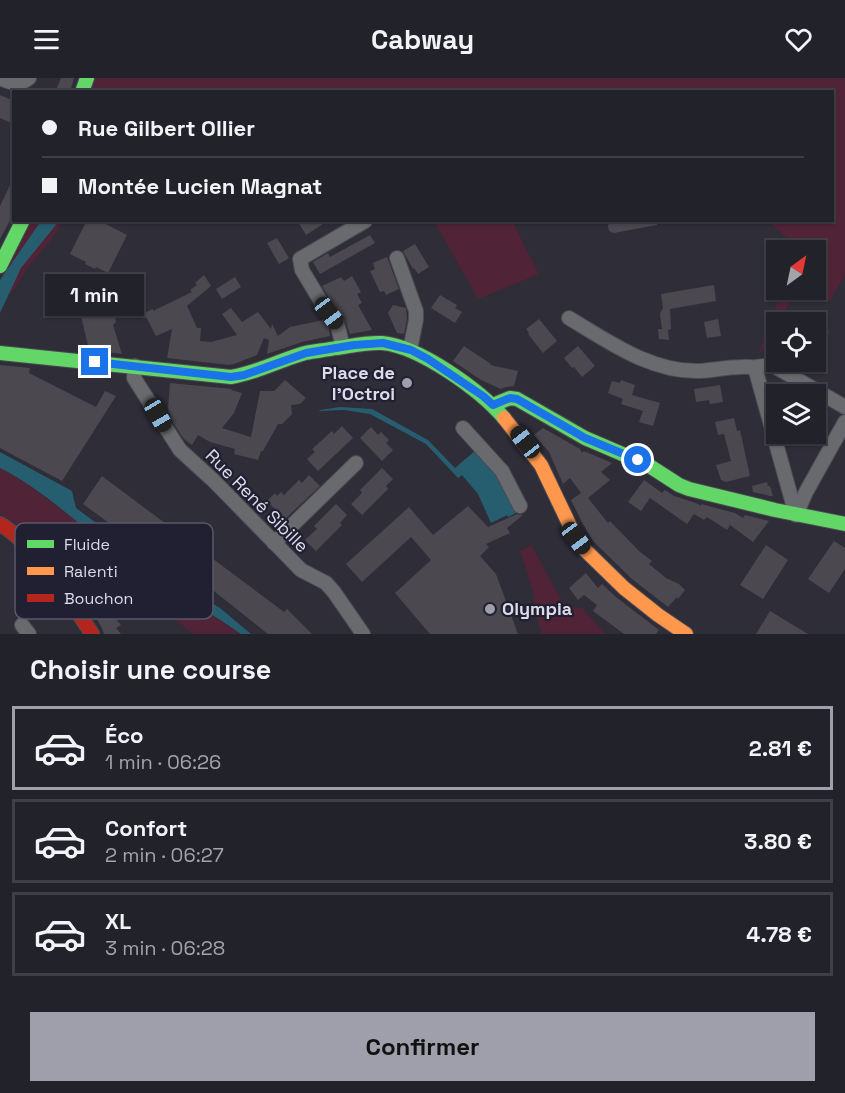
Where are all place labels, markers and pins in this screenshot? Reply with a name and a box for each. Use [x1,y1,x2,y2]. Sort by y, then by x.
place label: Place de l'Octroi [322,361,395,405]
marker: Place de l'Octroi [400,376,414,390]
place label: Olympia [502,597,573,620]
marker: Olympia [483,602,497,616]

